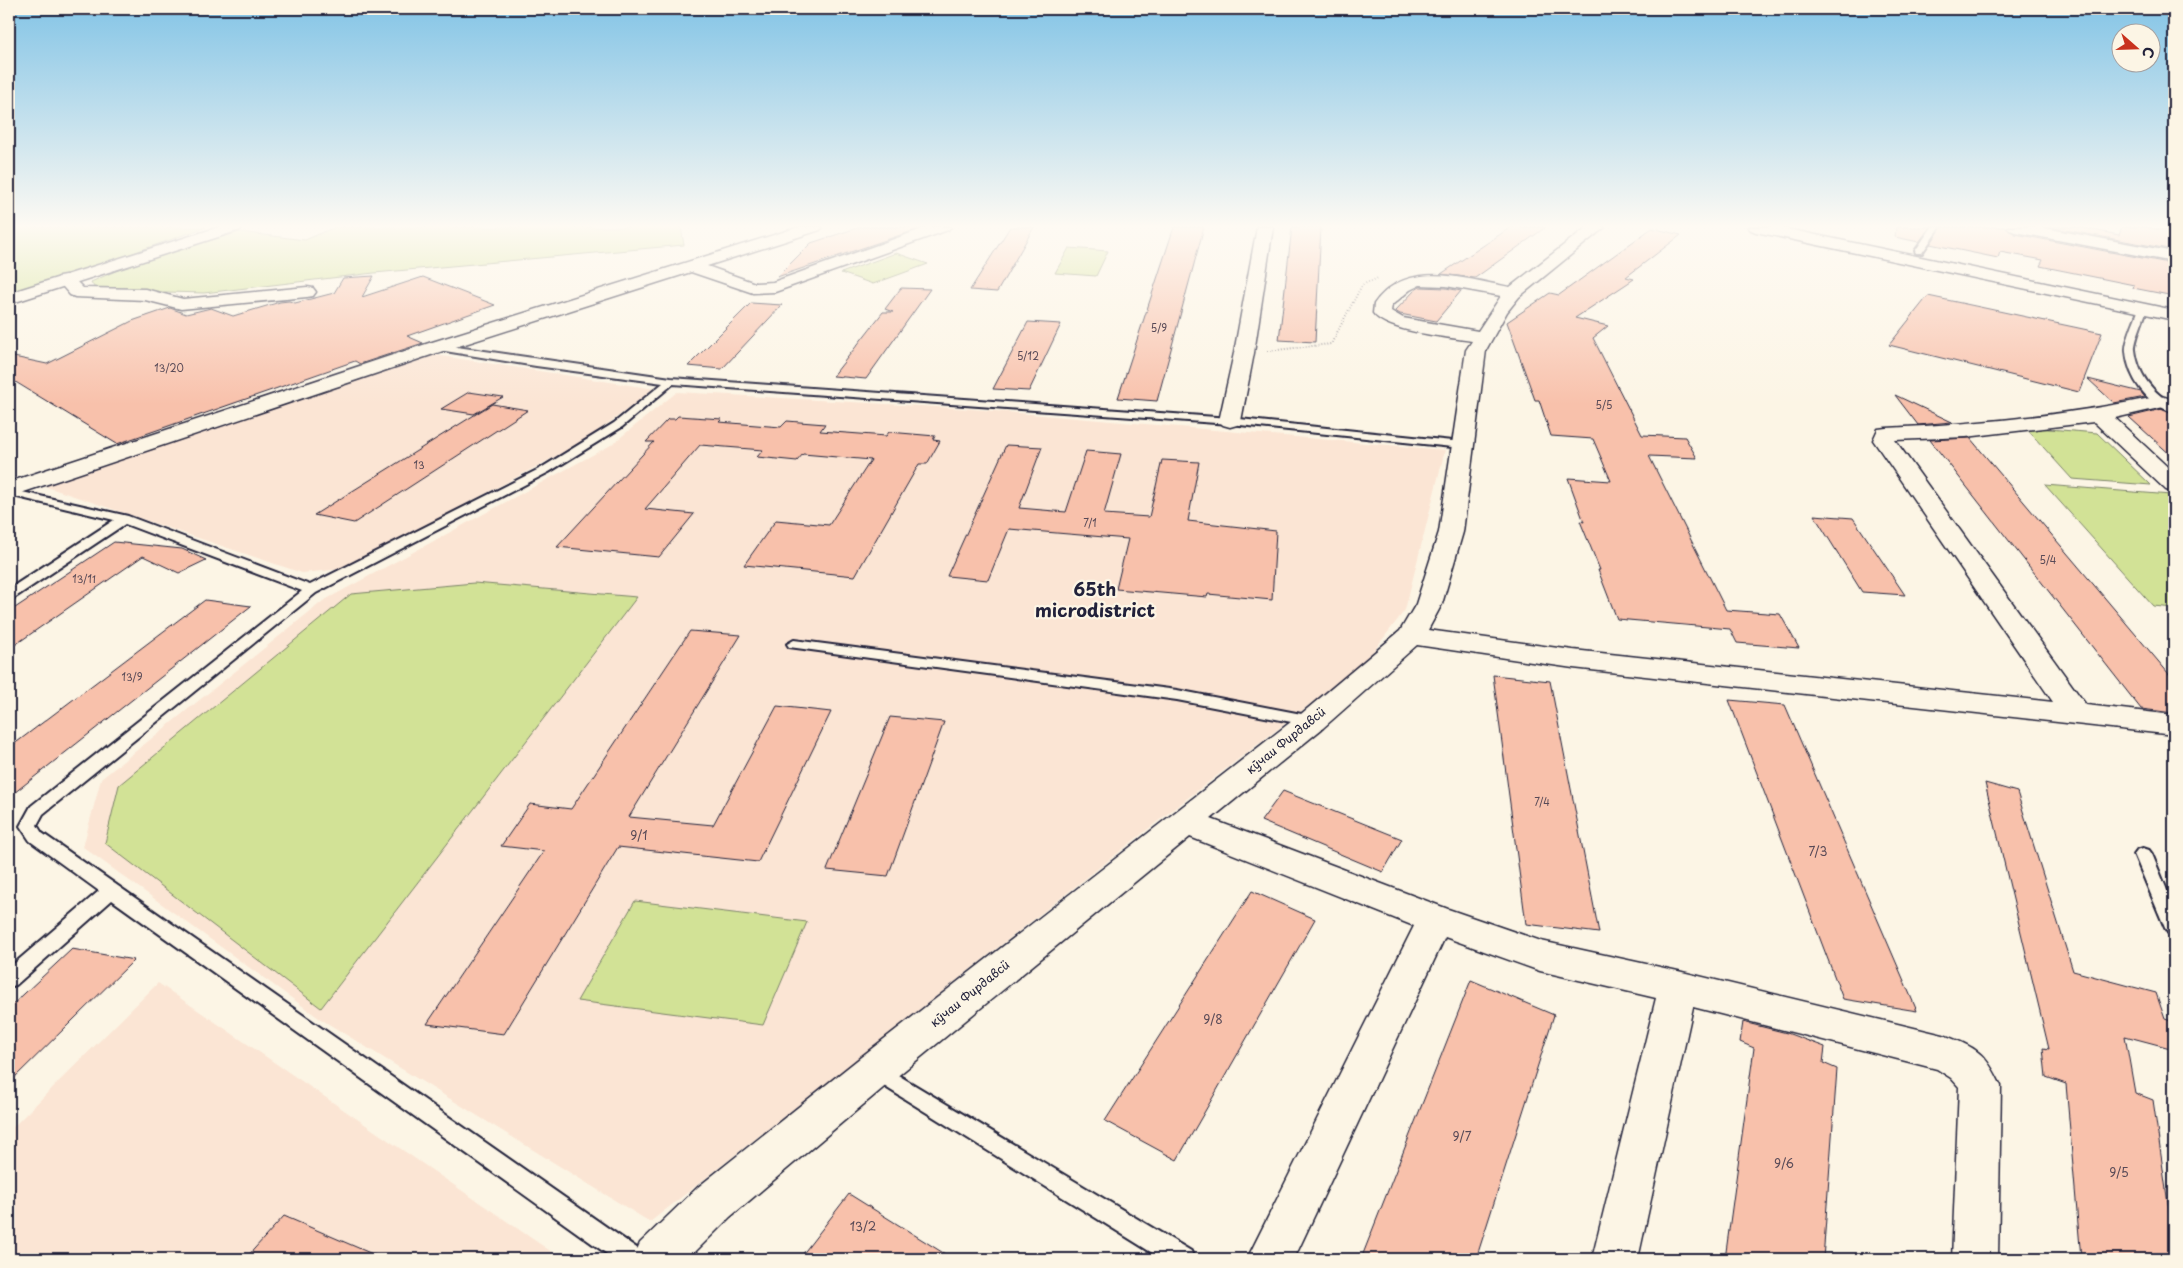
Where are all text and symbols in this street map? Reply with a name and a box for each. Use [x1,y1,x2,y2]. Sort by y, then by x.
north arrow [2110,22,2160,72]
text: С [2137,44,2160,61]
house number: 5/9 [1151,320,1167,335]
house number: 5/12 [1017,348,1039,363]
house number: 13/20 [154,360,184,375]
house number: 5/5 [1596,397,1612,412]
house number: 13 [413,457,425,472]
house number: 7/1 [1083,515,1097,530]
house number: 5/4 [2040,552,2057,567]
house number: 13/11 [72,571,96,586]
district label: 65th microdistrict [1035,575,1156,623]
house number: 13/9 [121,669,143,684]
street label: кӯчаи Фирдавсӣ [1242,702,1329,778]
house number: 7/4 [1534,794,1550,809]
house number: 9/1 [630,826,648,844]
house number: 7/3 [1809,842,1828,860]
street label: кӯчаи Фирдавсӣ [926,955,1013,1031]
house number: 9/8 [1203,1010,1223,1028]
house number: 9/7 [1452,1127,1472,1145]
house number: 9/6 [1774,1154,1794,1172]
house number: 9/5 [2109,1163,2129,1181]
house number: 13/2 [850,1217,876,1235]

